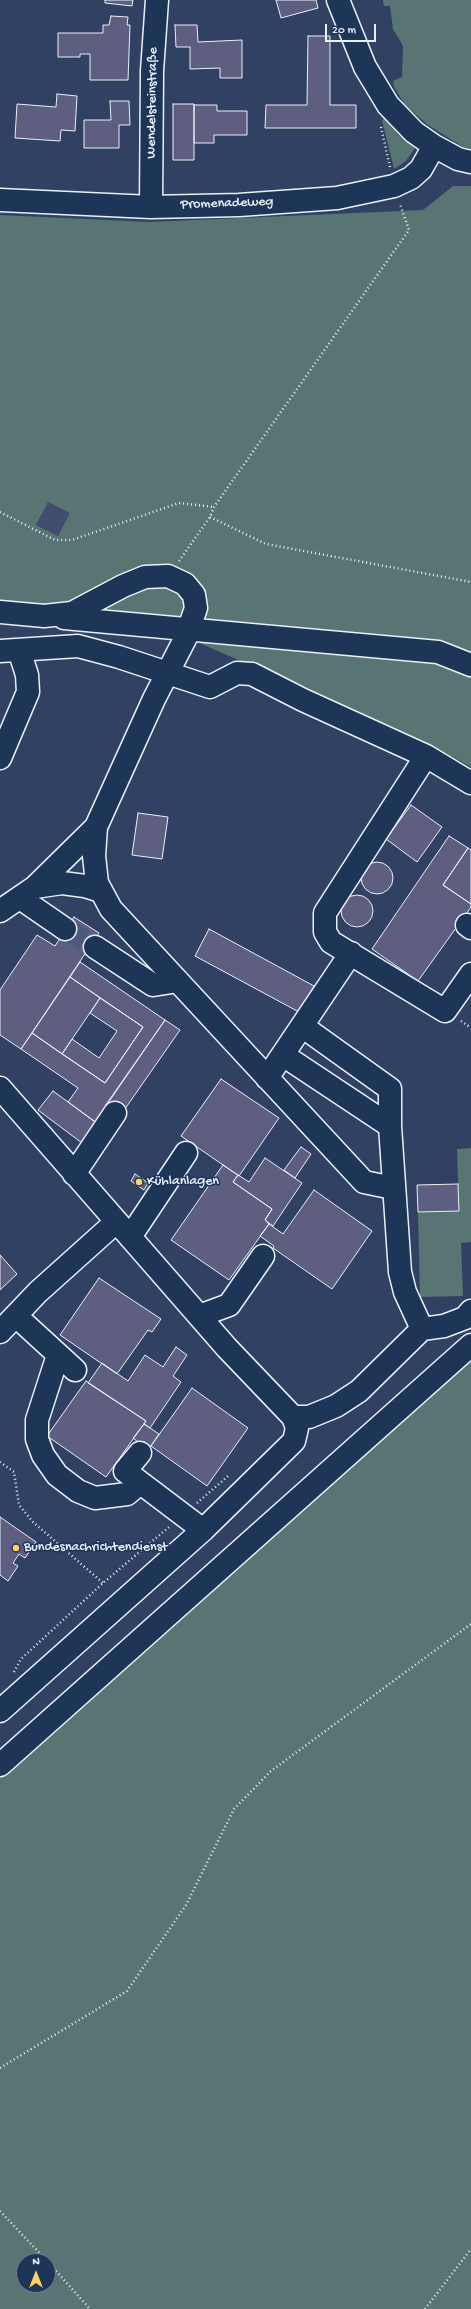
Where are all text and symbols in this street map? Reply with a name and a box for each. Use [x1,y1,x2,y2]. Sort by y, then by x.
scale bar [327,16,378,42]
text: 20 m [332,24,356,38]
street label: Wendelsteinstraße [144,47,162,159]
street label: Promenadeweg [180,194,274,214]
place label: Kühlanlagen [147,1174,219,1190]
marker: Kühlanlagen [134,1177,144,1187]
place label: Bundesnachrichtendienst [24,1540,168,1556]
marker: Bundesnachrichtendienst [11,1543,21,1553]
north arrow [16,2253,56,2293]
text: N [32,2256,40,2268]

